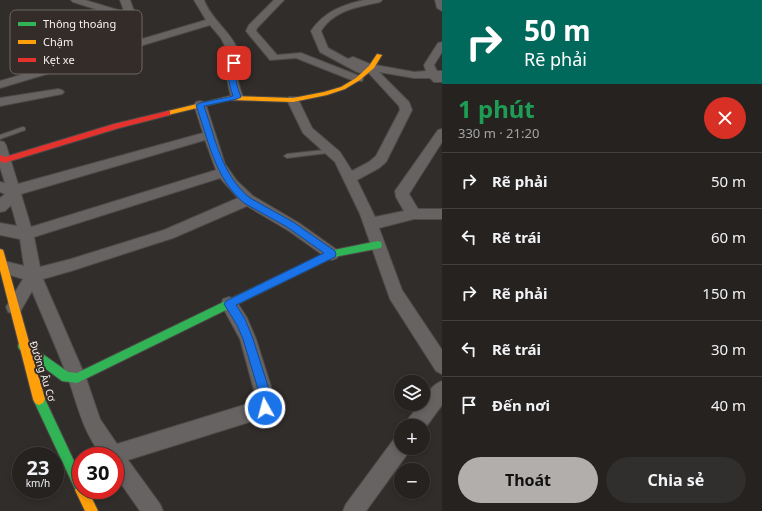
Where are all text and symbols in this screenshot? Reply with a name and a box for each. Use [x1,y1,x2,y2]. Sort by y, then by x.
legend [10,10,142,74]
text: 50 m [524,11,591,49]
text: Thông thoáng [43,16,116,31]
icon: right [458,16,510,68]
text: Chậm [43,34,73,49]
pin [217,46,251,80]
text: Rẽ phải [524,47,587,71]
text: Kẹt xe [43,52,75,67]
icon: arrive [223,52,245,74]
text: 1 phút [458,92,535,125]
button: close [704,97,746,139]
text: 330 m · 21:20 [458,124,539,142]
icon: right [458,170,480,192]
text: Rẽ phải [492,171,547,191]
text: 50 m [711,171,746,191]
icon: left [458,226,480,248]
text: Rẽ trái [492,227,541,247]
text: 60 m [711,227,746,247]
icon: right [458,282,480,304]
text: Rẽ phải [492,283,547,303]
text: 150 m [702,283,746,303]
icon: left [458,338,480,360]
street label: Đường Âu Cơ [27,339,60,404]
text: Rẽ trái [492,339,541,359]
text: 30 m [711,339,746,359]
map controls [394,375,430,499]
button: layers [394,375,430,411]
position arrow [244,387,286,429]
icon: arrive [458,394,480,416]
text: Đến nơi [492,395,550,415]
text: 40 m [711,395,746,415]
button: + [394,419,430,455]
speed limit sign: 30 [72,447,124,499]
text: 23 [27,454,49,481]
button: Thoát [458,457,598,503]
button: Chia sẻ [606,457,746,503]
button: − [394,463,430,499]
text: km/h [26,476,50,490]

